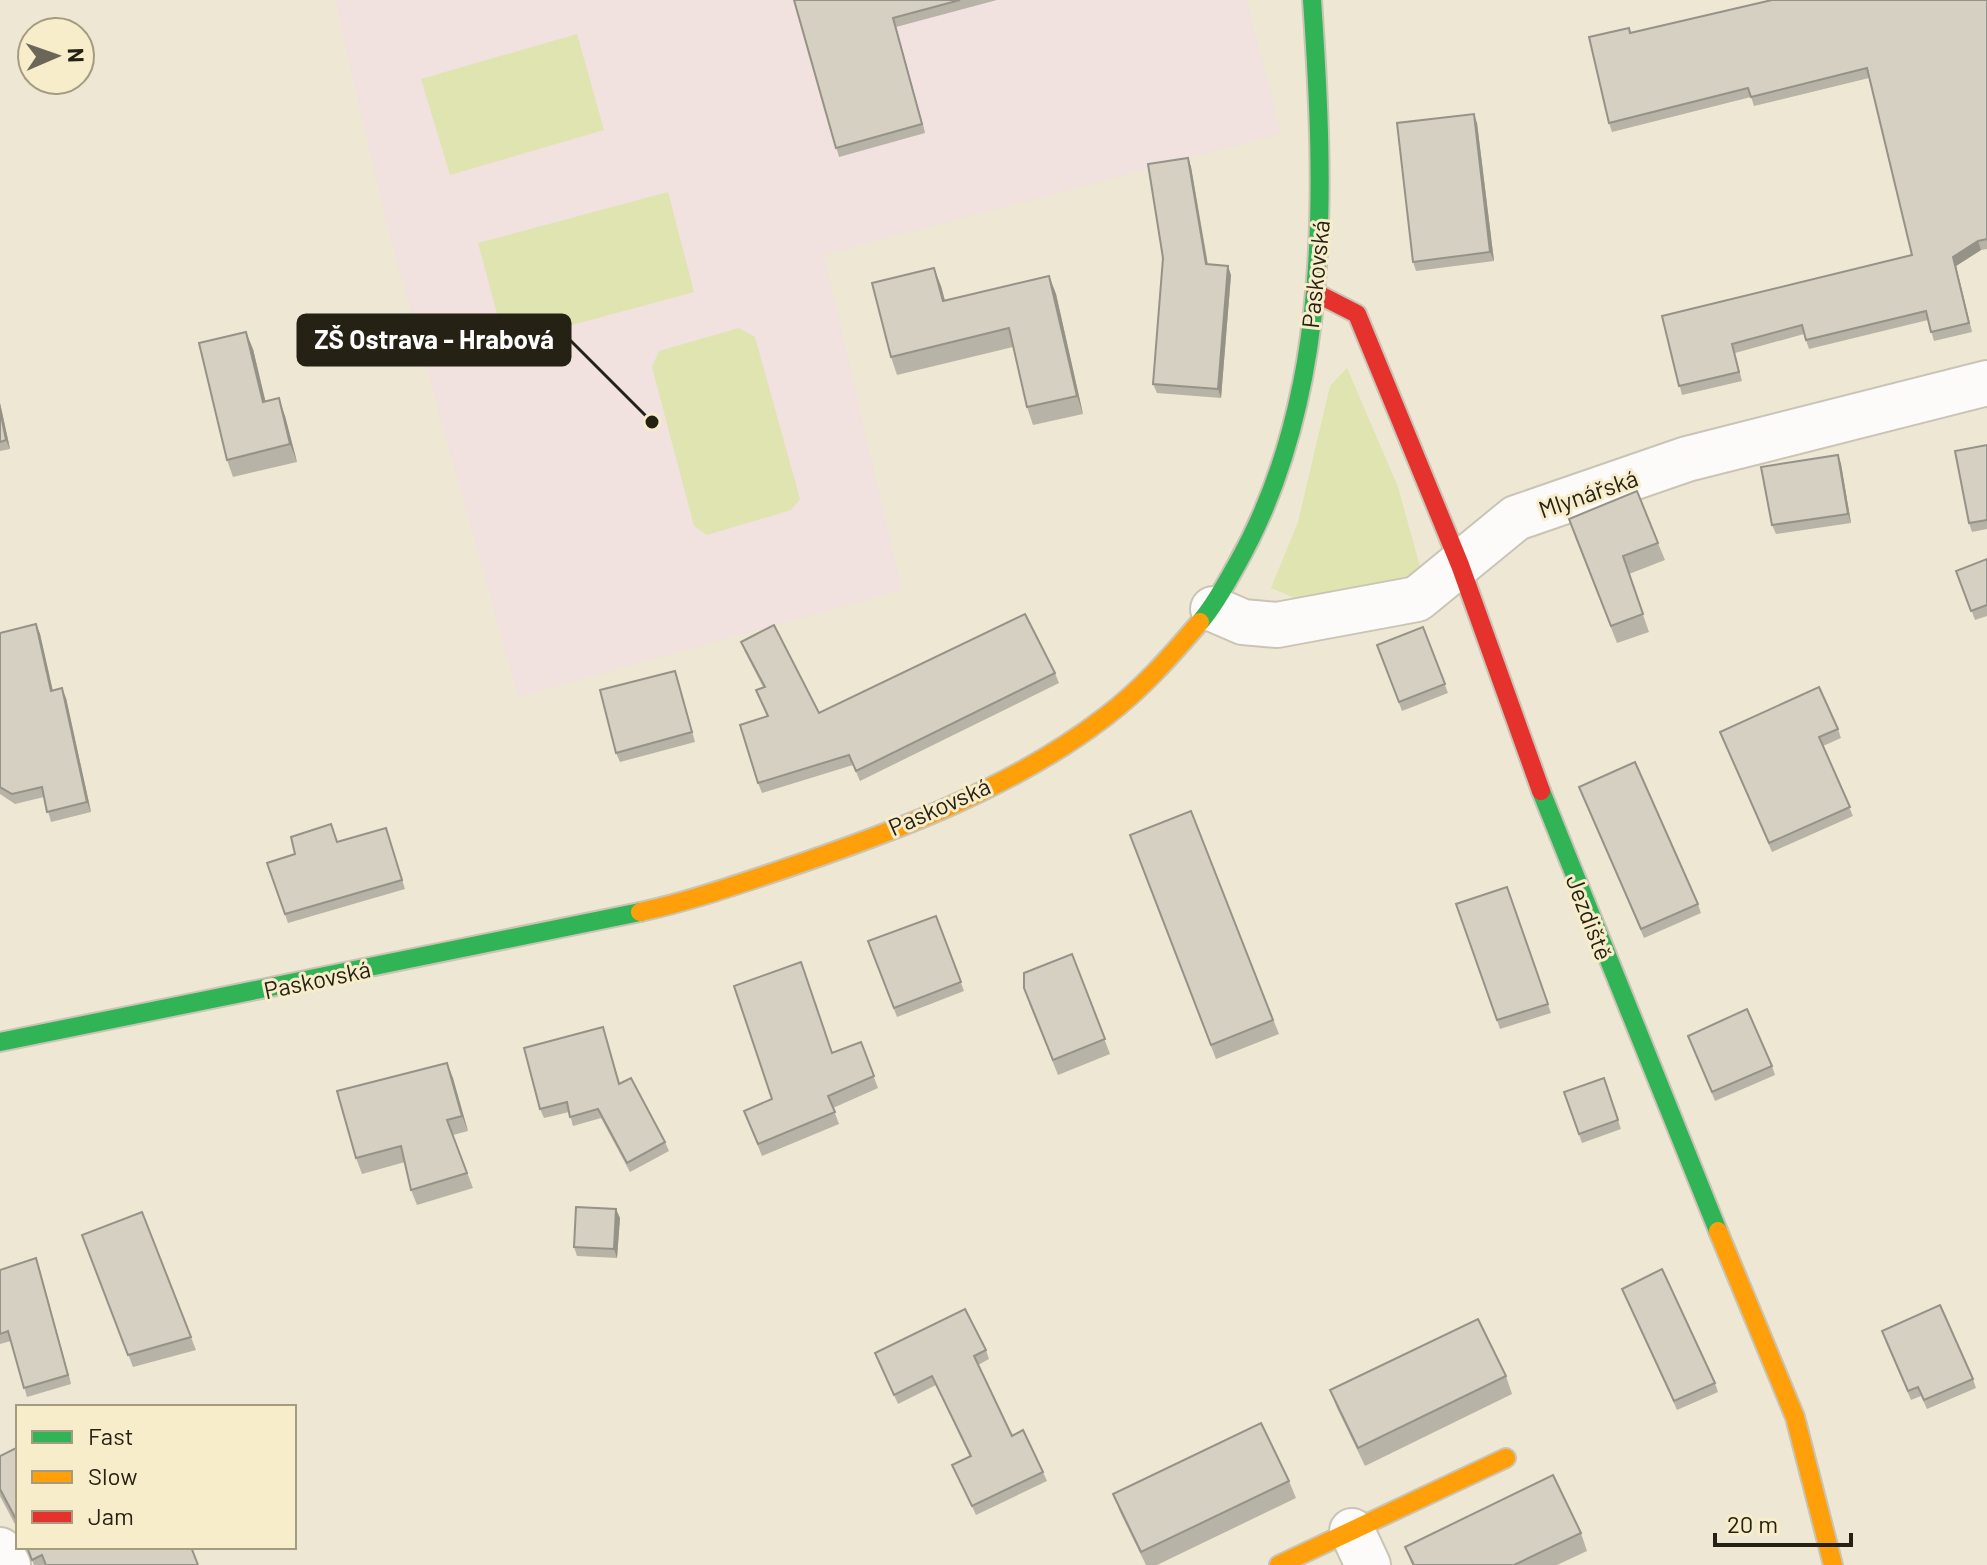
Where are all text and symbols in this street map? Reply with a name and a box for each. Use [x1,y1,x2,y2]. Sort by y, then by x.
north arrow [16,16,96,96]
text: N [64,47,90,63]
street label: Paskovská [1295,219,1335,329]
callout: ZŠ Ostrava - Hrabová [298,315,570,365]
text: ZŠ Ostrava - Hrabová [314,323,554,354]
street label: Mlynářská [1534,462,1642,524]
street label: Paskovská [884,771,994,841]
street label: Jezdiště [1560,870,1620,964]
street label: Paskovská [261,954,373,1004]
legend [16,1405,296,1549]
text: Fast [88,1421,133,1450]
text: Slow [88,1461,137,1490]
scale bar [1715,1497,1851,1547]
text: Jam [88,1501,134,1530]
text: 20 m [1727,1509,1778,1538]

